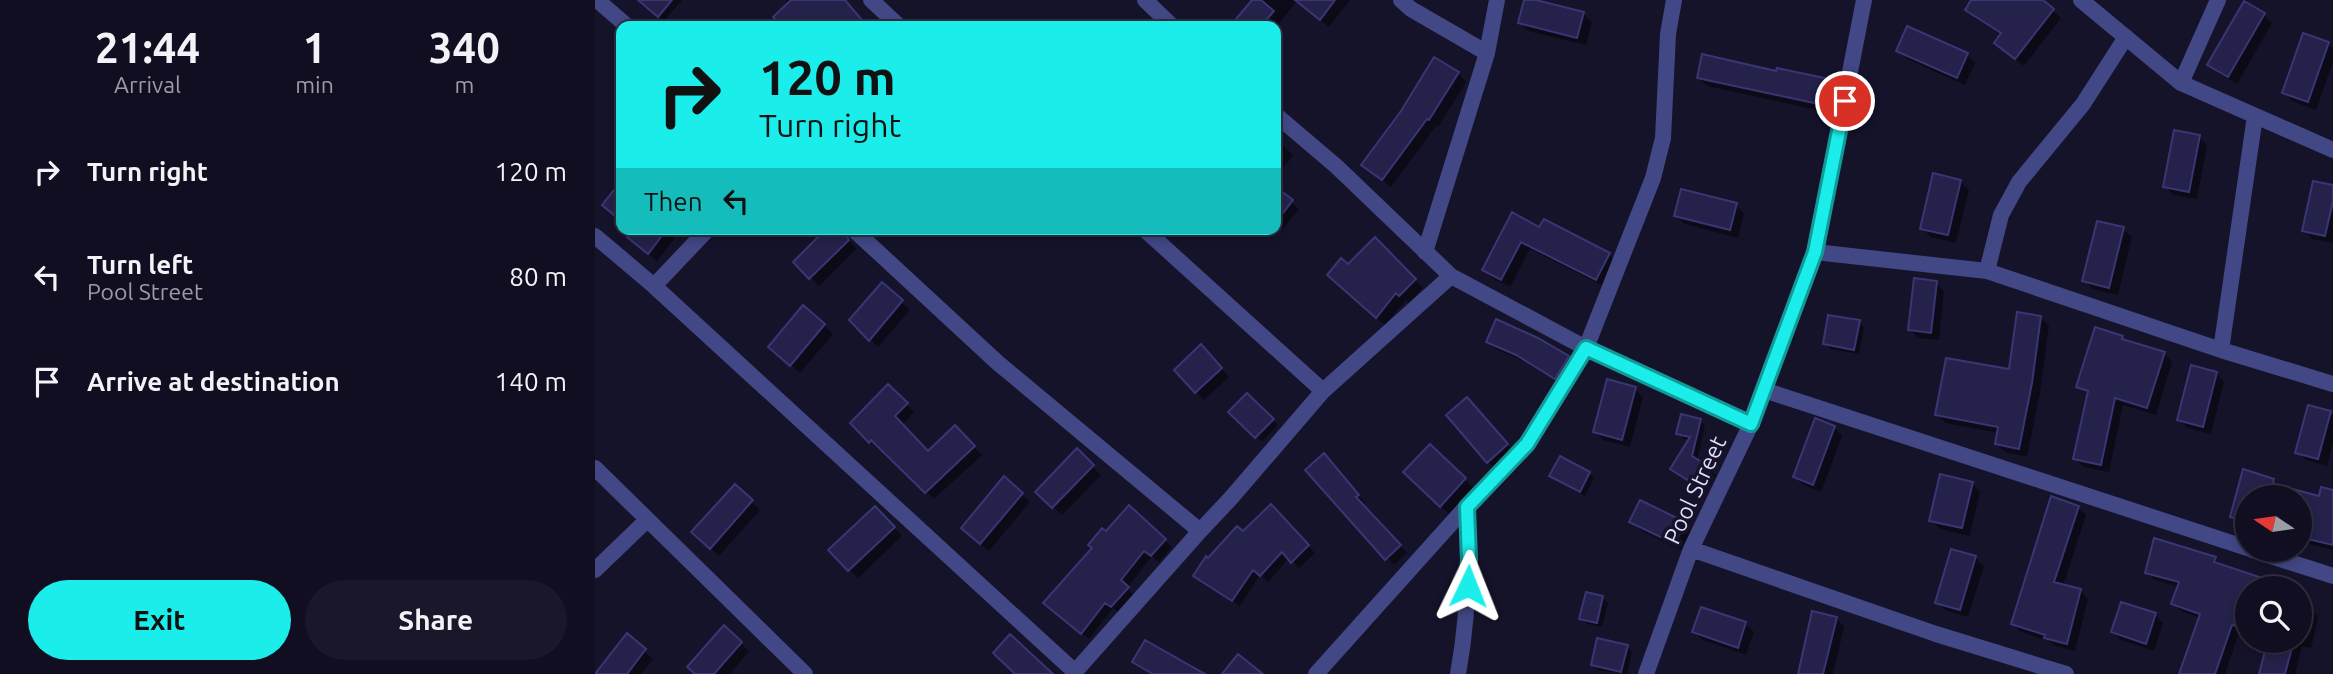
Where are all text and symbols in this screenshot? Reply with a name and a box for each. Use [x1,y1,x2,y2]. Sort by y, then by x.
text: 21:44 [95,24,200,71]
text: 1 [303,24,326,71]
text: 340 [429,24,500,71]
icon: right [644,49,735,140]
text: 120 m [759,49,896,104]
pin [1815,71,1875,131]
text: Arrival [114,72,181,97]
text: min [295,72,334,97]
text: m [454,72,474,97]
icon: arrive [1826,82,1864,120]
text: Turn right [759,107,901,143]
icon: right [28,153,66,191]
text: Turn right [87,157,208,186]
text: 120 m [495,157,567,186]
icon: left [717,182,755,220]
text: Then [644,187,703,216]
text: Turn left [87,250,193,279]
icon: left [28,258,66,296]
text: 80 m [509,262,567,291]
text: Pool Street [87,279,203,304]
icon: arrive [28,363,66,401]
text: Arrive at destination [87,367,340,396]
text: 140 m [495,367,567,396]
street label: Pool Street [1659,432,1730,548]
north arrow [2235,485,2312,562]
map controls [2235,485,2312,653]
position arrow [1431,549,1505,623]
button: search [2235,576,2312,653]
button: Exit [28,580,291,660]
button: Share [305,580,567,660]

